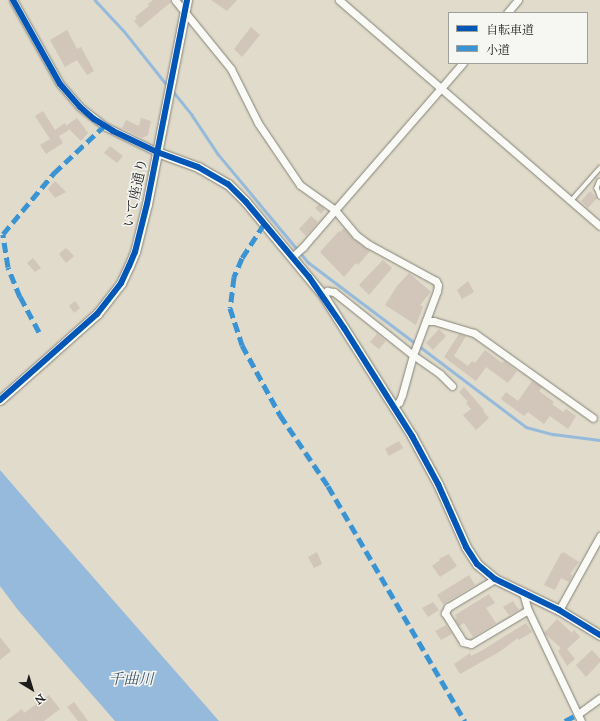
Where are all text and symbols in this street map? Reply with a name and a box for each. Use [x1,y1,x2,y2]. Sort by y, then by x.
legend [448,12,588,64]
text: 自転車道 [486,23,534,37]
text: 小道 [486,43,510,57]
street label: いて座通り [121,157,151,229]
north arrow [12,669,52,709]
water label: 千曲川 [109,671,153,689]
text: N [32,691,47,707]

